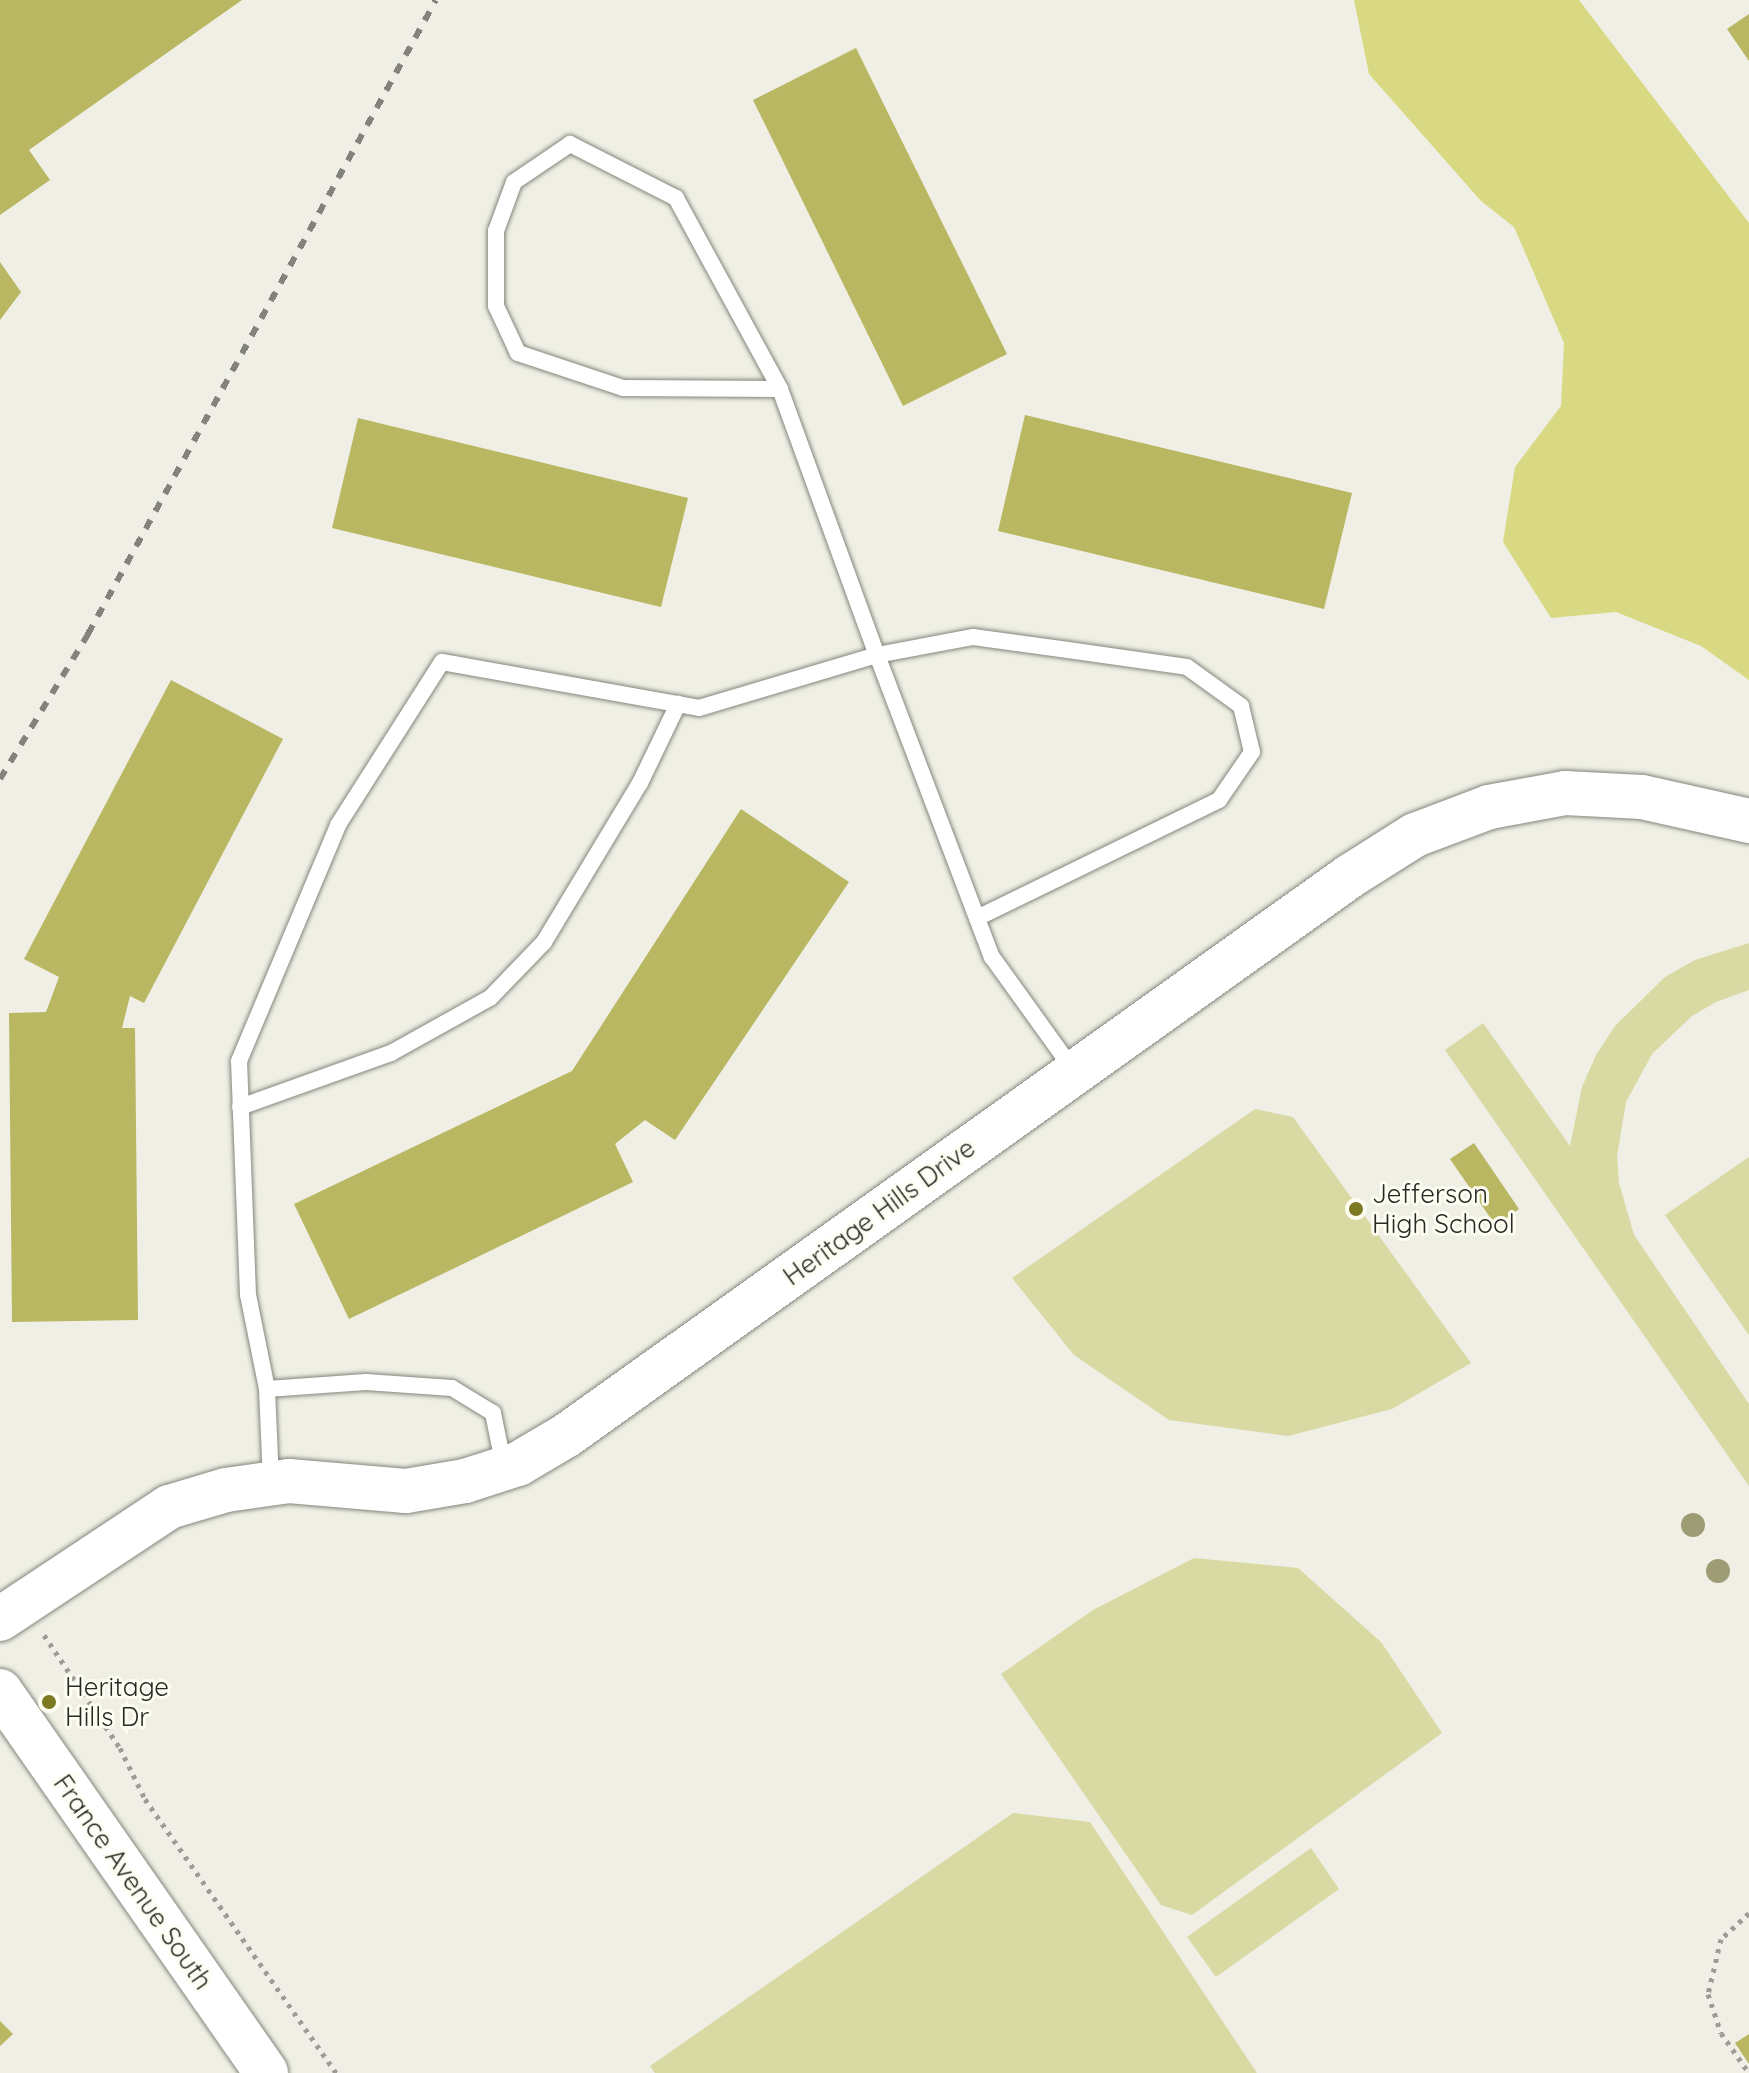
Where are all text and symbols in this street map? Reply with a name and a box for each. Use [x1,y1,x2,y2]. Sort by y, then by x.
street label: Heritage Hills Drive [777,1132,981,1292]
place label: Jefferson High School [1372,1178,1515,1240]
marker: Jefferson High School [1347,1200,1365,1218]
place label: Heritage Hills Dr [65,1671,169,1732]
marker: Heritage Hills Dr [40,1693,58,1711]
street label: France Avenue South [47,1769,219,1995]

